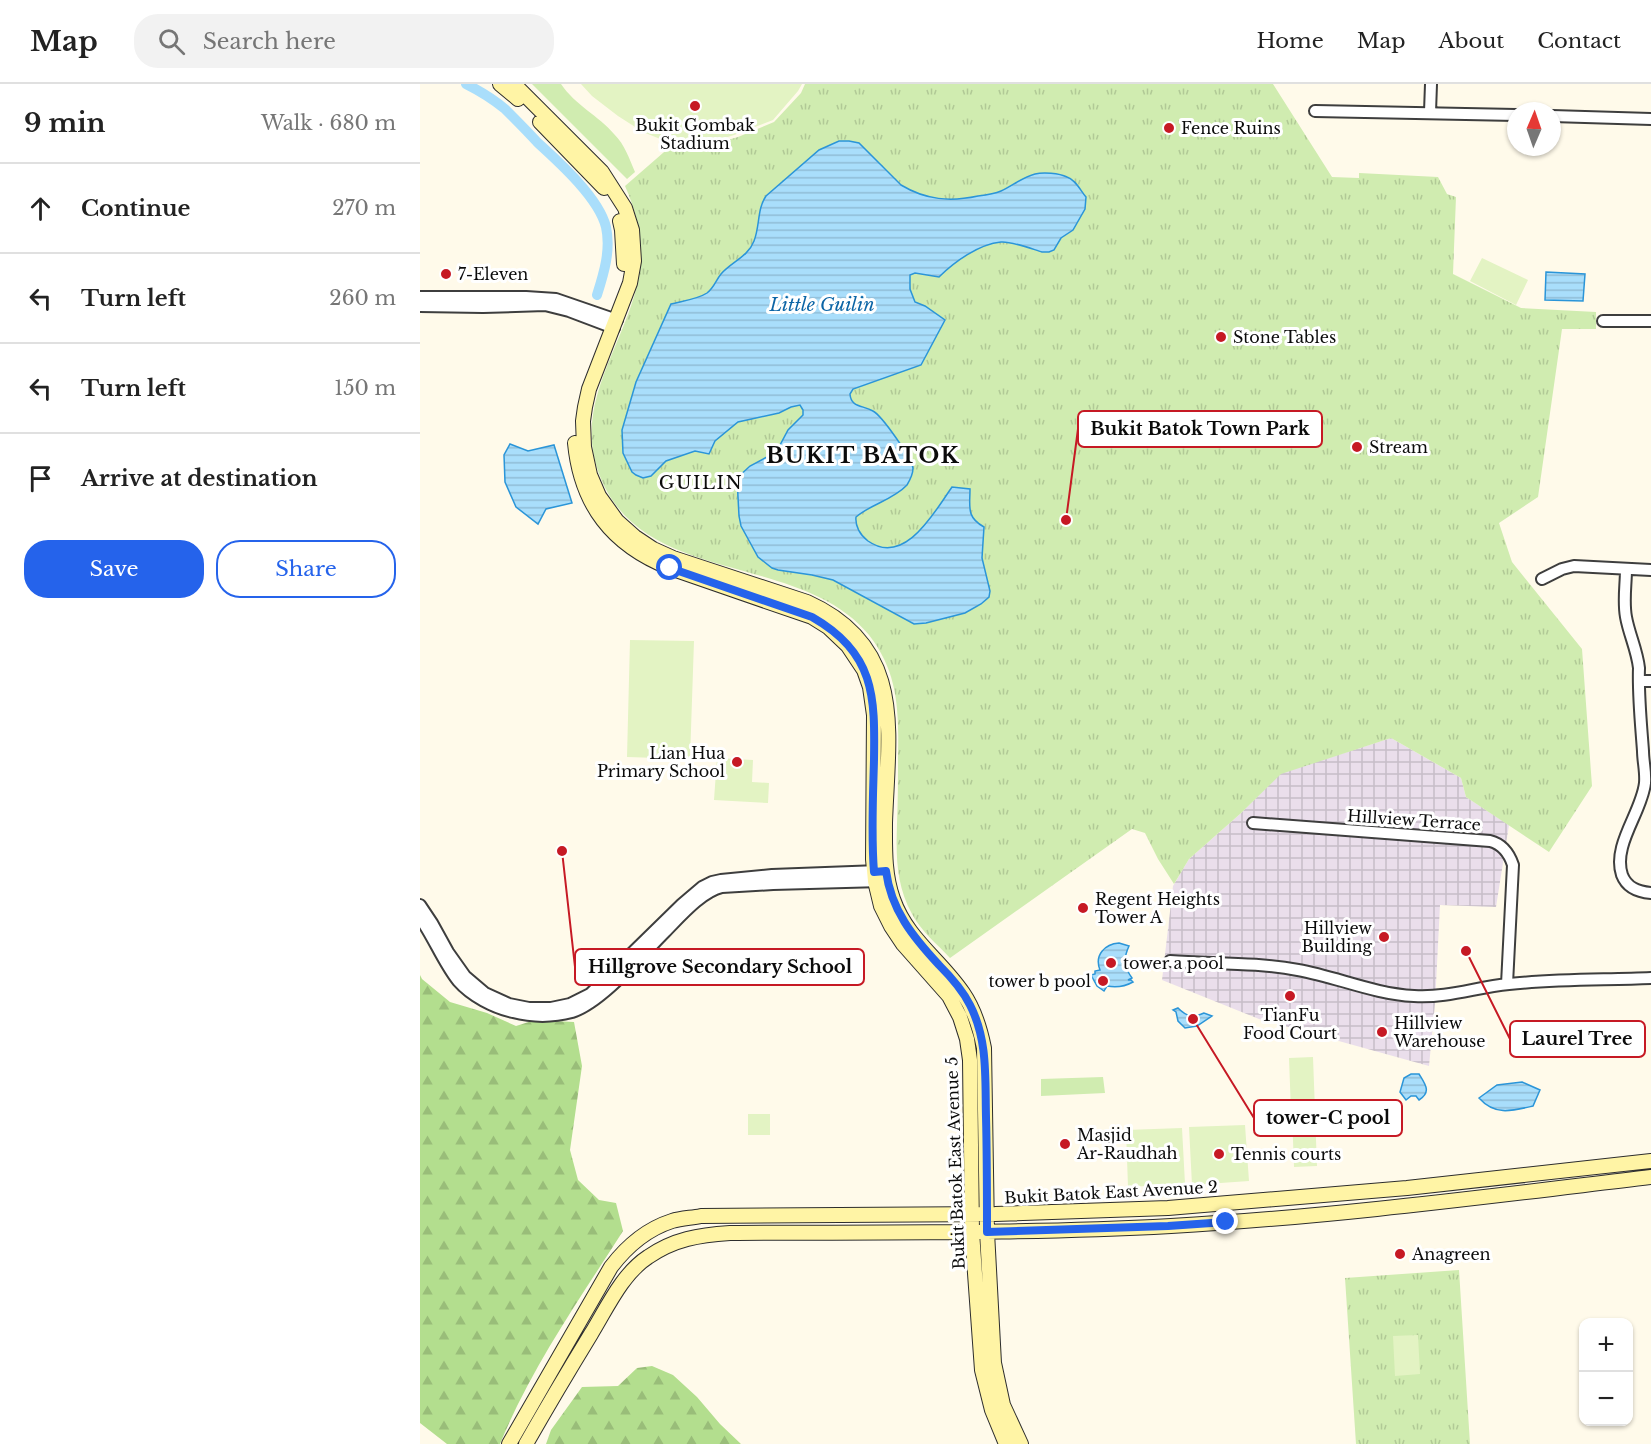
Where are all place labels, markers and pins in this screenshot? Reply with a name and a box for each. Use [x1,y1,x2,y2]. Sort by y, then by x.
marker: Bukit Gombak Stadium [688,99,702,113]
place label: Bukit Gombak Stadium [635,115,755,153]
place label: Fence Ruins [1181,118,1281,138]
marker: Fence Ruins [1162,121,1176,135]
place label: 7-Eleven [458,264,528,284]
marker: 7-Eleven [439,267,453,281]
place label: Stone Tables [1233,327,1336,347]
marker: Stone Tables [1214,330,1228,344]
callout: Bukit Batok Town Park [1078,411,1322,447]
place label: Stream [1369,437,1428,457]
marker: Stream [1350,440,1364,454]
place label: Lian Hua Primary School [597,743,725,781]
marker: Lian Hua Primary School [730,755,744,769]
place label: Regent Heights Tower A [1095,889,1220,927]
marker: Regent Heights Tower A [1076,901,1090,915]
place label: Hillview Building [1302,918,1372,956]
marker: Hillview Building [1377,930,1391,944]
callout: Hillgrove Secondary School [575,949,864,985]
place label: tower a pool [1123,953,1224,973]
marker: tower a pool [1104,956,1118,970]
place label: tower b pool [988,971,1091,991]
marker: tower b pool [1096,974,1110,988]
marker: TianFu Food Court [1283,989,1297,1003]
place label: TianFu Food Court [1243,1005,1337,1043]
place label: Hillview Warehouse [1393,1013,1486,1051]
callout: Laurel Tree [1510,1021,1645,1057]
marker: Hillview Warehouse [1375,1025,1389,1039]
callout: tower-C pool [1254,1100,1402,1136]
place label: Masjid Ar-Raudhah [1076,1125,1178,1163]
marker: Masjid Ar-Raudhah [1058,1137,1072,1151]
place label: Tennis courts [1231,1144,1341,1164]
marker: Tennis courts [1212,1147,1226,1161]
place label: Anagreen [1411,1244,1491,1264]
marker: Anagreen [1393,1247,1407,1261]

